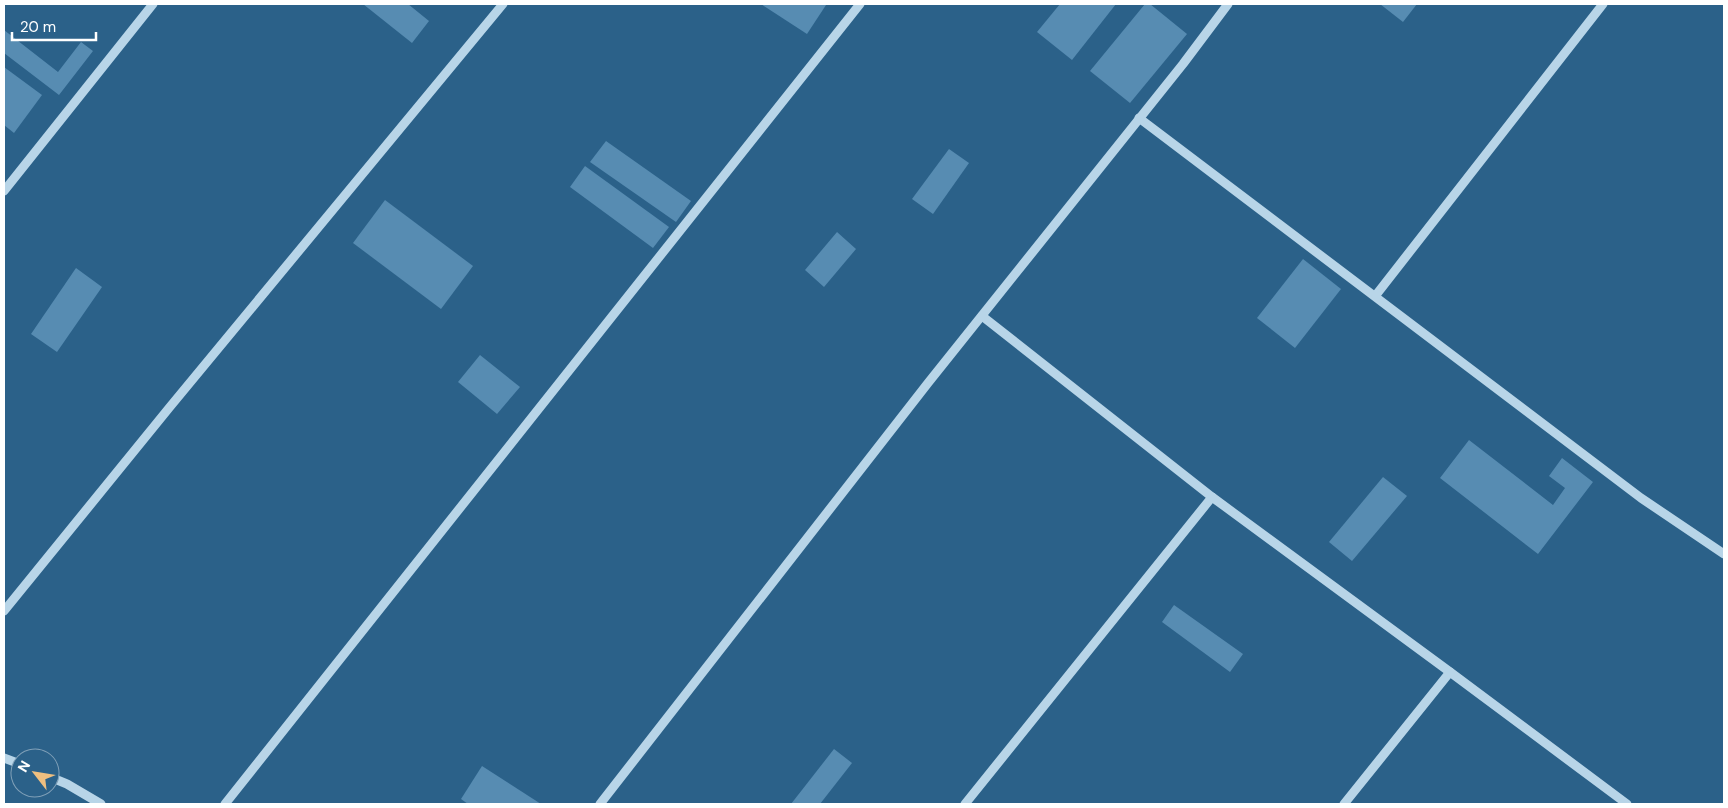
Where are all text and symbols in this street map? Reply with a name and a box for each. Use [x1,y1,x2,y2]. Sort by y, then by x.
scale bar [12,10,96,42]
text: 20 m [20,17,56,37]
north arrow [10,748,60,798]
text: N [14,757,34,775]

